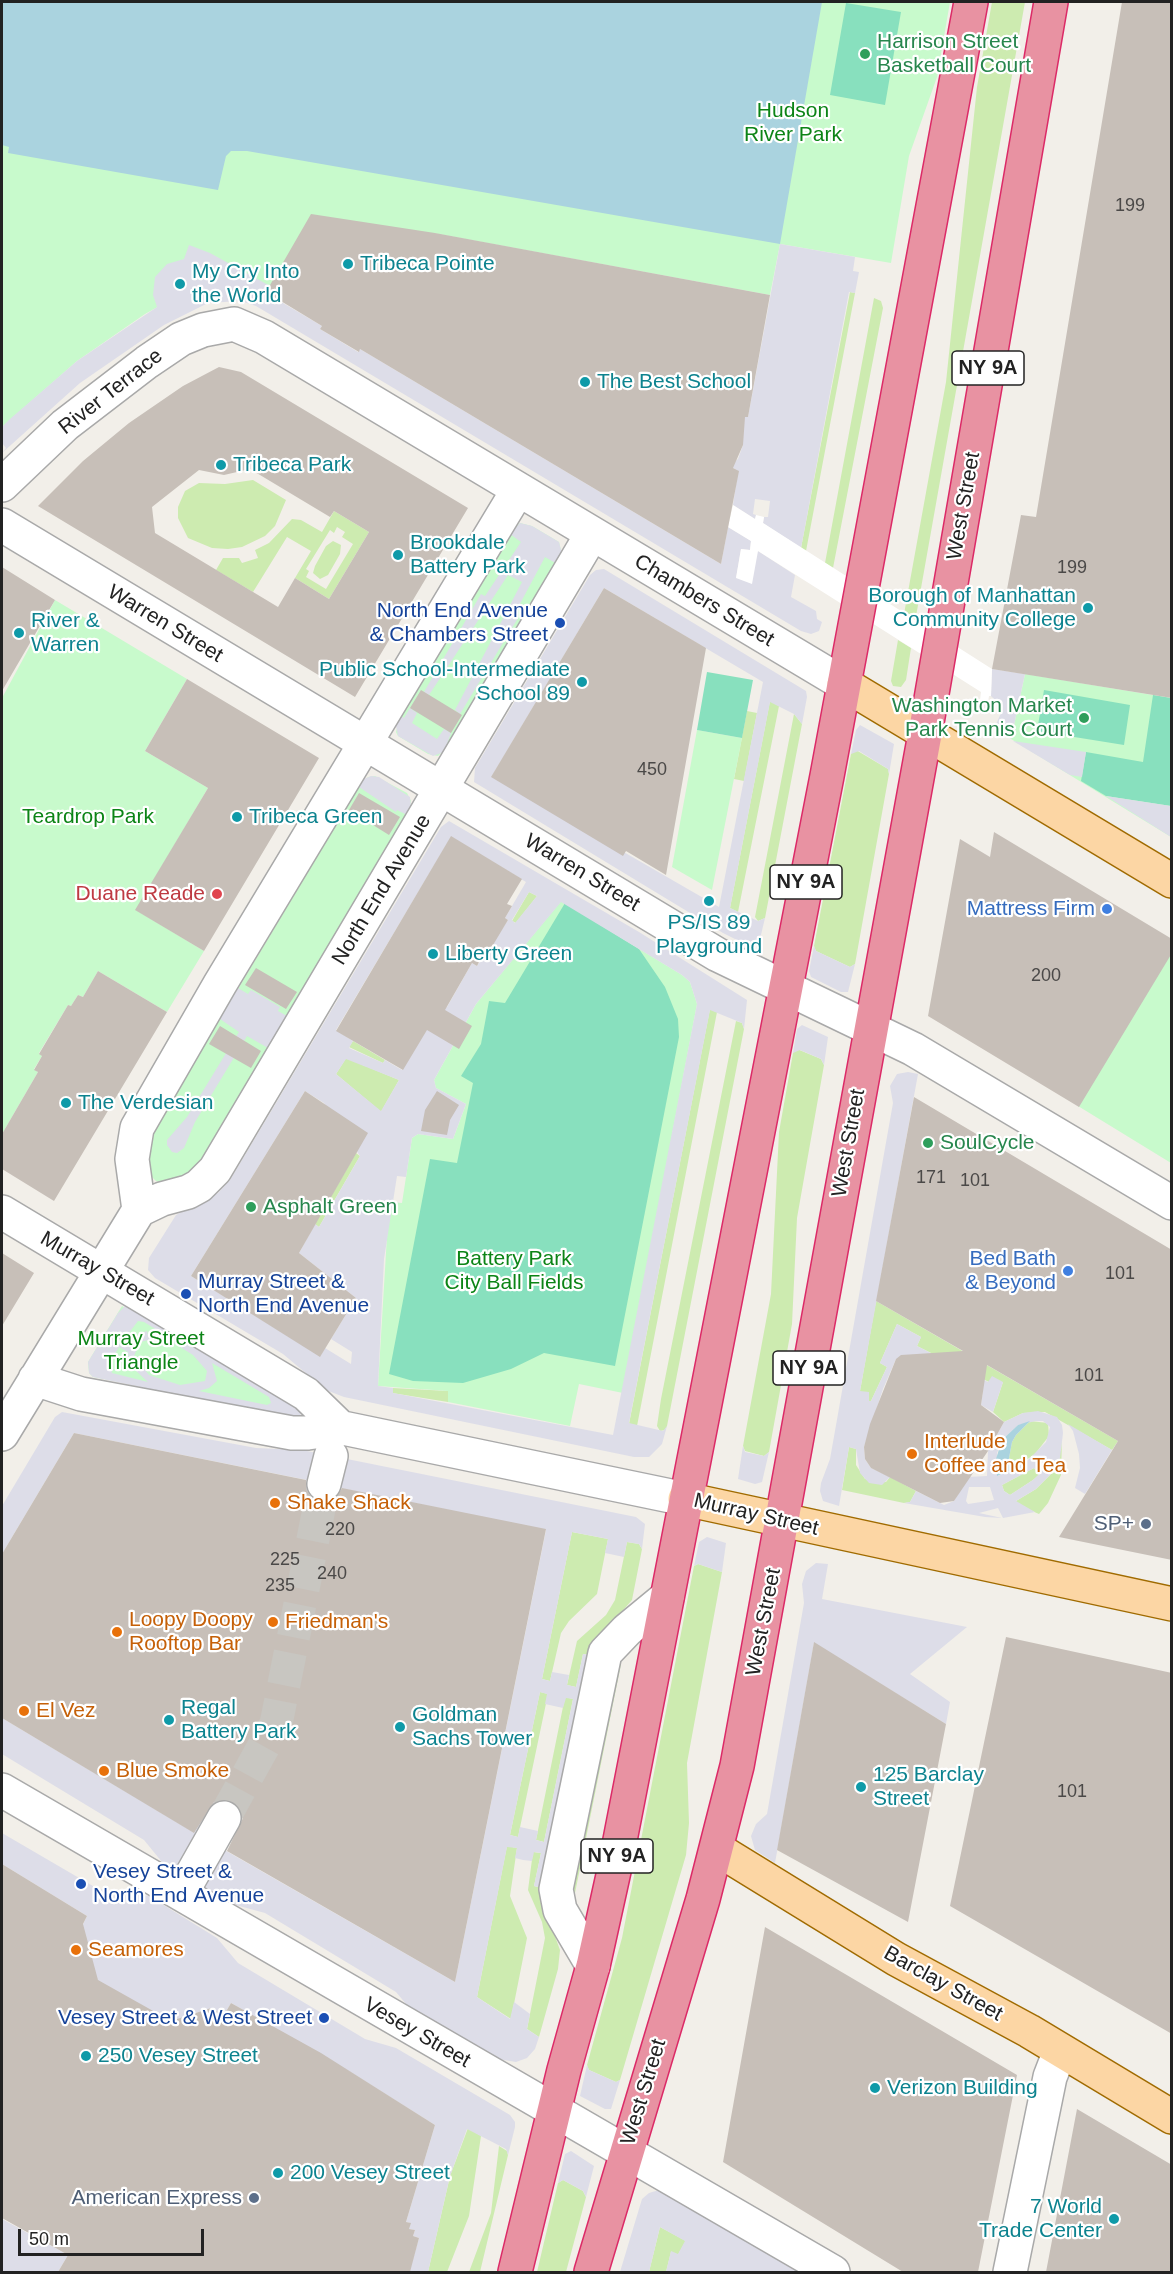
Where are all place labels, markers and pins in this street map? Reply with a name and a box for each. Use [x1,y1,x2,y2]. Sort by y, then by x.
place label: Harrison Street Basketball Court [877,29,1031,79]
marker: Harrison Street Basketball Court [858,47,872,61]
place label: Tribeca Pointe [360,251,495,277]
marker: Tribeca Pointe [341,257,355,271]
place label: My Cry Into the World [192,259,299,309]
marker: My Cry Into the World [173,277,187,291]
place label: The Best School [597,369,751,395]
marker: The Best School [578,375,592,389]
place label: Tribeca Park [233,452,351,478]
marker: Tribeca Park [214,458,228,472]
place label: Brookdale Battery Park [410,530,526,580]
marker: Brookdale Battery Park [391,548,405,562]
place label: Borough of Manhattan Community College [868,583,1076,633]
place label: North End Avenue & Chambers Street [369,598,548,648]
marker: Borough of Manhattan Community College [1081,601,1095,615]
place label: River & Warren [31,608,100,658]
marker: North End Avenue & Chambers Street [553,616,567,630]
marker: River & Warren [12,626,26,640]
place label: Public School-Intermediate School 89 [319,657,570,707]
marker: Public School-Intermediate School 89 [575,675,589,689]
place label: Washington Market Park Tennis Court [892,693,1072,743]
marker: Washington Market Park Tennis Court [1077,711,1091,725]
place label: Tribeca Green [249,804,382,830]
marker: Tribeca Green [230,810,244,824]
place label: Duane Reade [75,881,205,907]
marker: Duane Reade [210,887,224,901]
marker: PS/IS 89 Playground [702,894,716,908]
place label: Mattress Firm [967,896,1095,922]
marker: Mattress Firm [1100,902,1114,916]
place label: PS/IS 89 Playground [656,910,762,960]
place label: Liberty Green [445,941,572,967]
marker: Liberty Green [426,947,440,961]
place label: The Verdesian [78,1090,213,1116]
marker: The Verdesian [59,1096,73,1110]
place label: SoulCycle [940,1130,1035,1156]
marker: SoulCycle [921,1136,935,1150]
place label: Asphalt Green [263,1194,397,1220]
marker: Asphalt Green [244,1200,258,1214]
place label: Bed Bath & Beyond [965,1246,1056,1296]
marker: Bed Bath & Beyond [1061,1264,1075,1278]
place label: Murray Street & North End Avenue [198,1269,369,1319]
marker: Murray Street & North End Avenue [179,1287,193,1301]
place label: Interlude Coffee and Tea [924,1429,1066,1479]
marker: Interlude Coffee and Tea [905,1447,919,1461]
place label: Shake Shack [287,1490,411,1516]
marker: Shake Shack [268,1496,282,1510]
place label: SP+ [1094,1511,1134,1537]
marker: SP+ [1139,1517,1153,1531]
place label: Loopy Doopy Rooftop Bar [129,1607,253,1657]
place label: Friedman's [285,1609,388,1635]
marker: Friedman's [266,1615,280,1629]
marker: Loopy Doopy Rooftop Bar [110,1625,124,1639]
place label: Regal Battery Park [181,1695,297,1745]
place label: El Vez [36,1698,96,1724]
place label: Goldman Sachs Tower [412,1702,532,1752]
marker: El Vez [17,1704,31,1718]
marker: Regal Battery Park [162,1713,176,1727]
marker: Goldman Sachs Tower [393,1720,407,1734]
place label: Blue Smoke [116,1758,229,1784]
place label: 125 Barclay Street [873,1762,984,1812]
marker: Blue Smoke [97,1764,111,1778]
marker: 125 Barclay Street [854,1780,868,1794]
place label: Vesey Street & North End Avenue [93,1859,264,1909]
marker: Vesey Street & North End Avenue [74,1877,88,1891]
place label: Seamores [88,1937,184,1963]
marker: Seamores [69,1943,83,1957]
place label: Vesey Street & West Street [58,2005,312,2031]
marker: Vesey Street & West Street [317,2011,331,2025]
place label: 250 Vesey Street [98,2043,258,2069]
marker: 250 Vesey Street [79,2049,93,2063]
place label: Verizon Building [887,2075,1038,2101]
marker: Verizon Building [868,2081,882,2095]
place label: 200 Vesey Street [290,2160,450,2186]
marker: 200 Vesey Street [271,2166,285,2180]
place label: American Express [72,2185,242,2211]
marker: American Express [247,2191,261,2205]
place label: 7 World Trade Center [979,2194,1102,2244]
marker: 7 World Trade Center [1107,2212,1121,2226]

